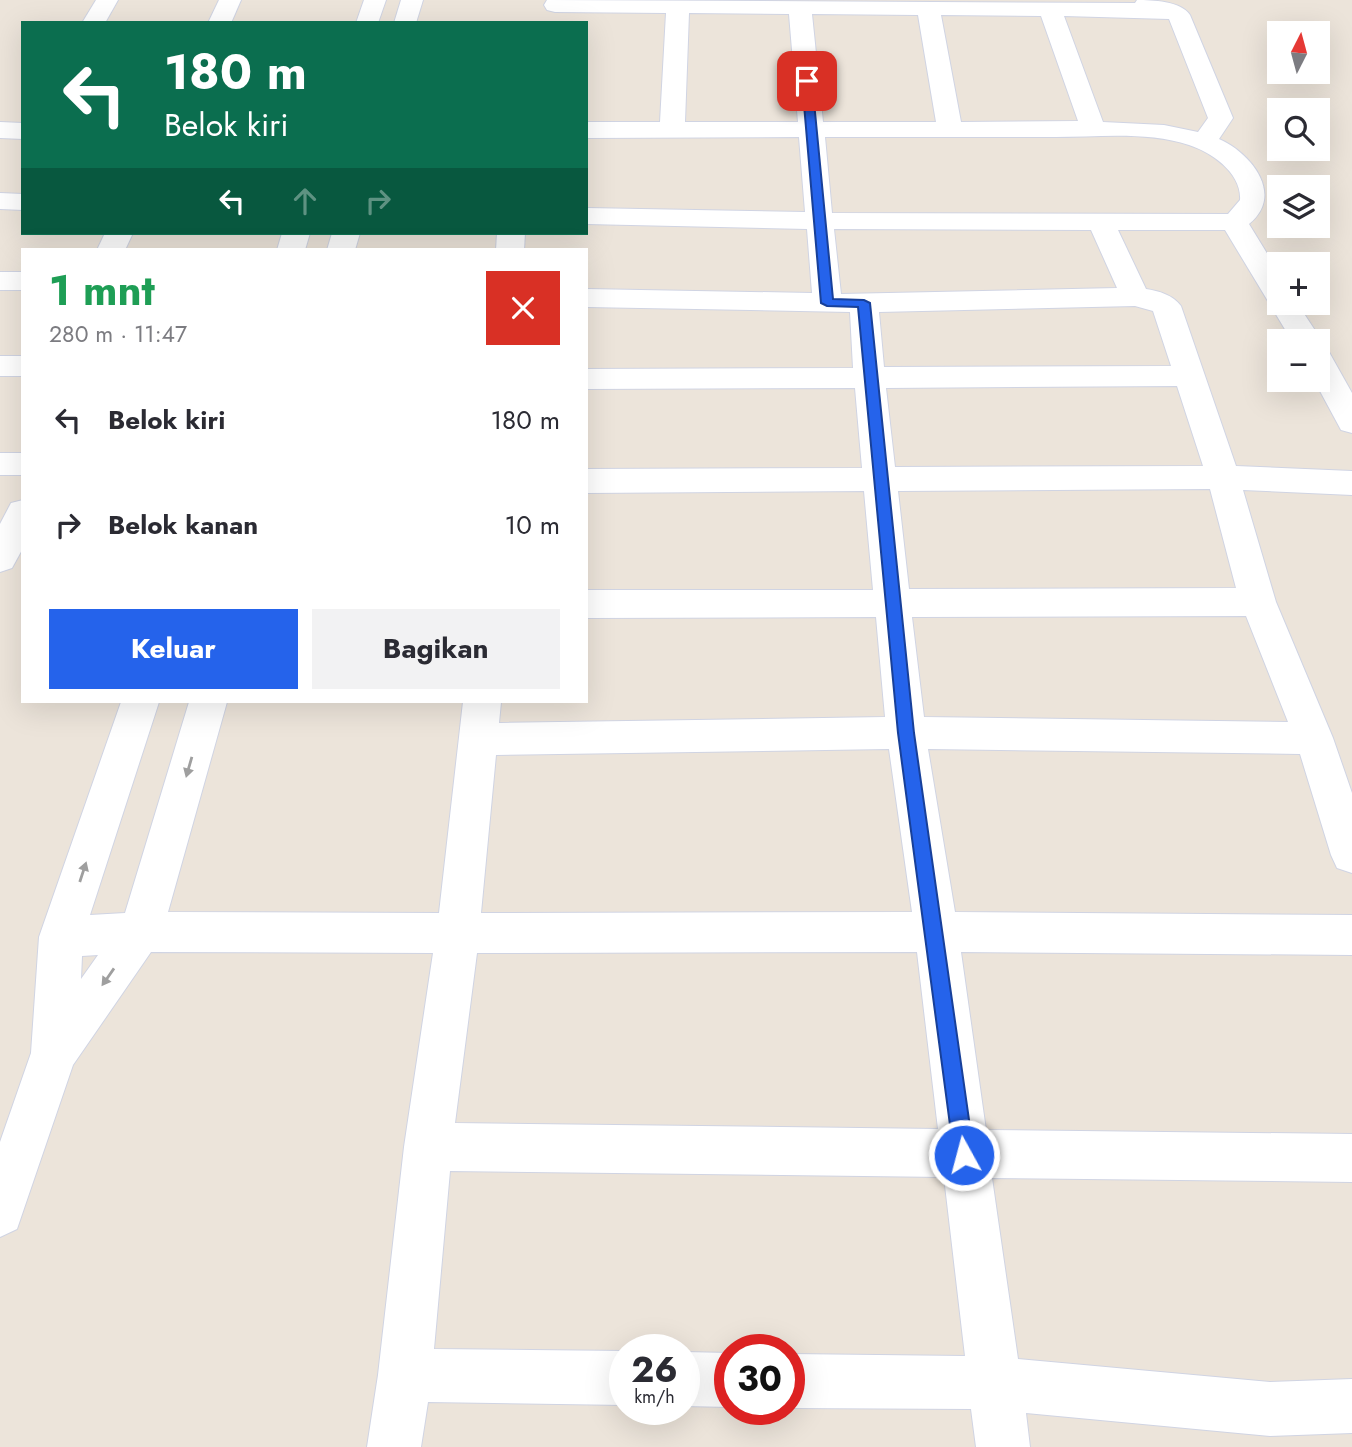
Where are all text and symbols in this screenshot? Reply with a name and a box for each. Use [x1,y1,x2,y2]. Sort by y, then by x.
north arrow [1267,21,1330,84]
map controls [1267,21,1330,392]
text: 180 m [164,37,307,107]
icon: left [49,49,140,140]
pin [777,51,837,111]
icon: arrive [788,62,826,100]
button: search [1267,98,1330,161]
text: Belok kiri [164,102,289,148]
button: layers [1267,175,1330,238]
icon: left [213,182,251,220]
icon: ahead [286,182,324,220]
icon: right [359,182,397,220]
button: + [1267,252,1330,315]
text: 1 mnt [49,260,155,321]
button: close [486,271,560,345]
text: 280 m · 11:47 [49,317,187,351]
button: − [1267,329,1330,392]
icon: left [49,401,87,439]
text: Belok kiri [108,401,225,439]
text: 180 m [490,401,560,439]
icon: right [49,506,87,544]
text: Belok kanan [108,506,258,544]
text: 10 m [505,506,560,544]
button: Keluar [49,609,298,689]
button: Bagikan [312,609,560,689]
one-way arrow [183,757,193,778]
one-way arrow [78,862,89,883]
one-way arrow [101,968,115,986]
position arrow [927,1118,1001,1192]
speed limit sign: 30 [714,1334,805,1425]
text: 26 [631,1345,678,1395]
text: km/h [634,1384,675,1410]

